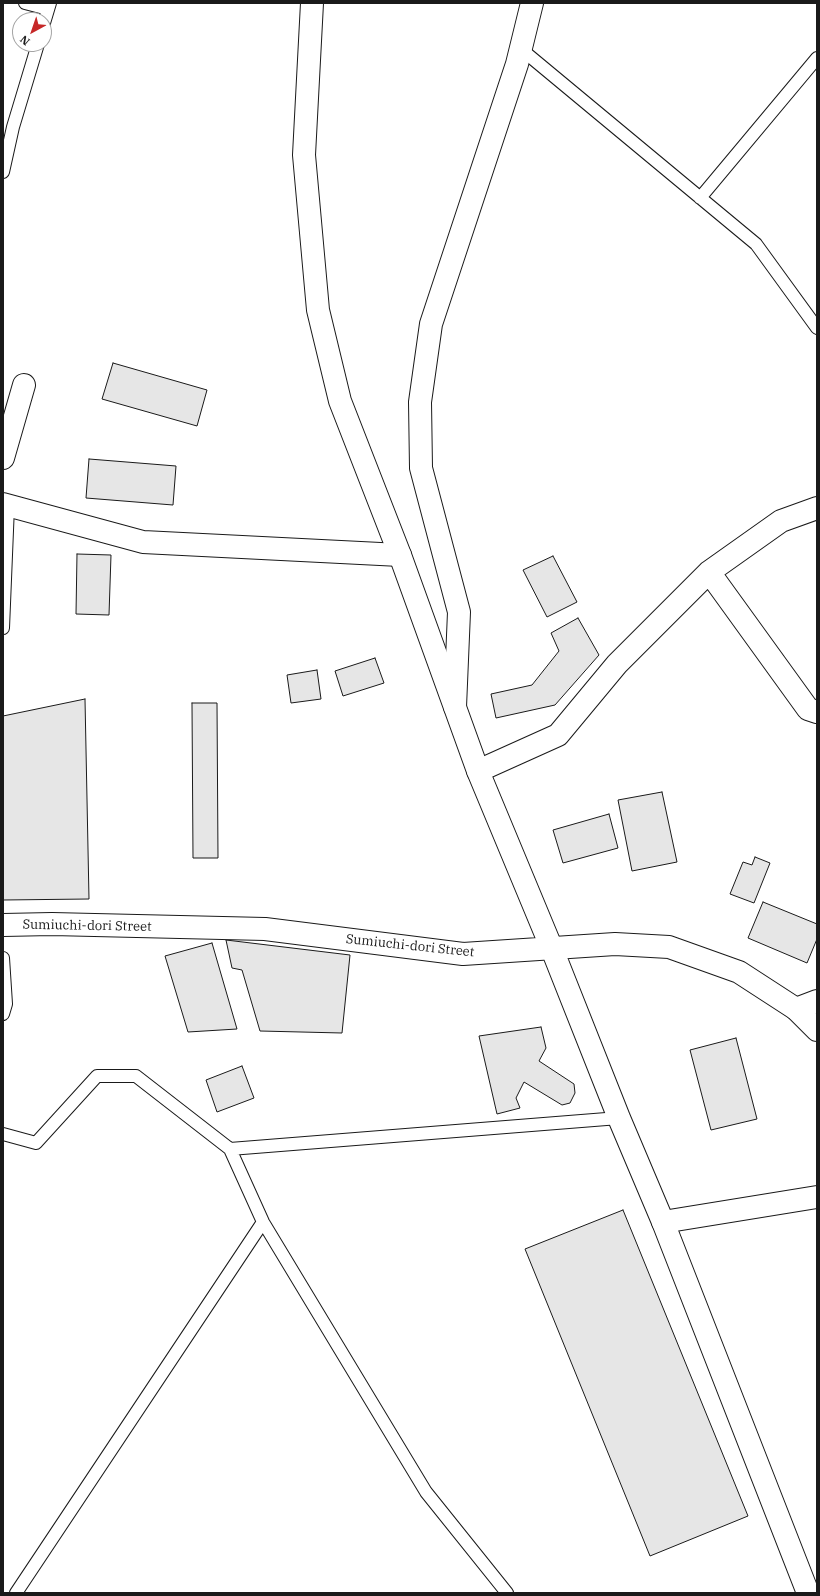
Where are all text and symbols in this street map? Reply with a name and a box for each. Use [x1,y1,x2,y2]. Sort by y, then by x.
north arrow [12,12,52,52]
text: N [17,32,33,49]
street label: Sumiuchi-dori Street [22,917,152,935]
street label: Sumiuchi-dori Street [345,931,475,961]

